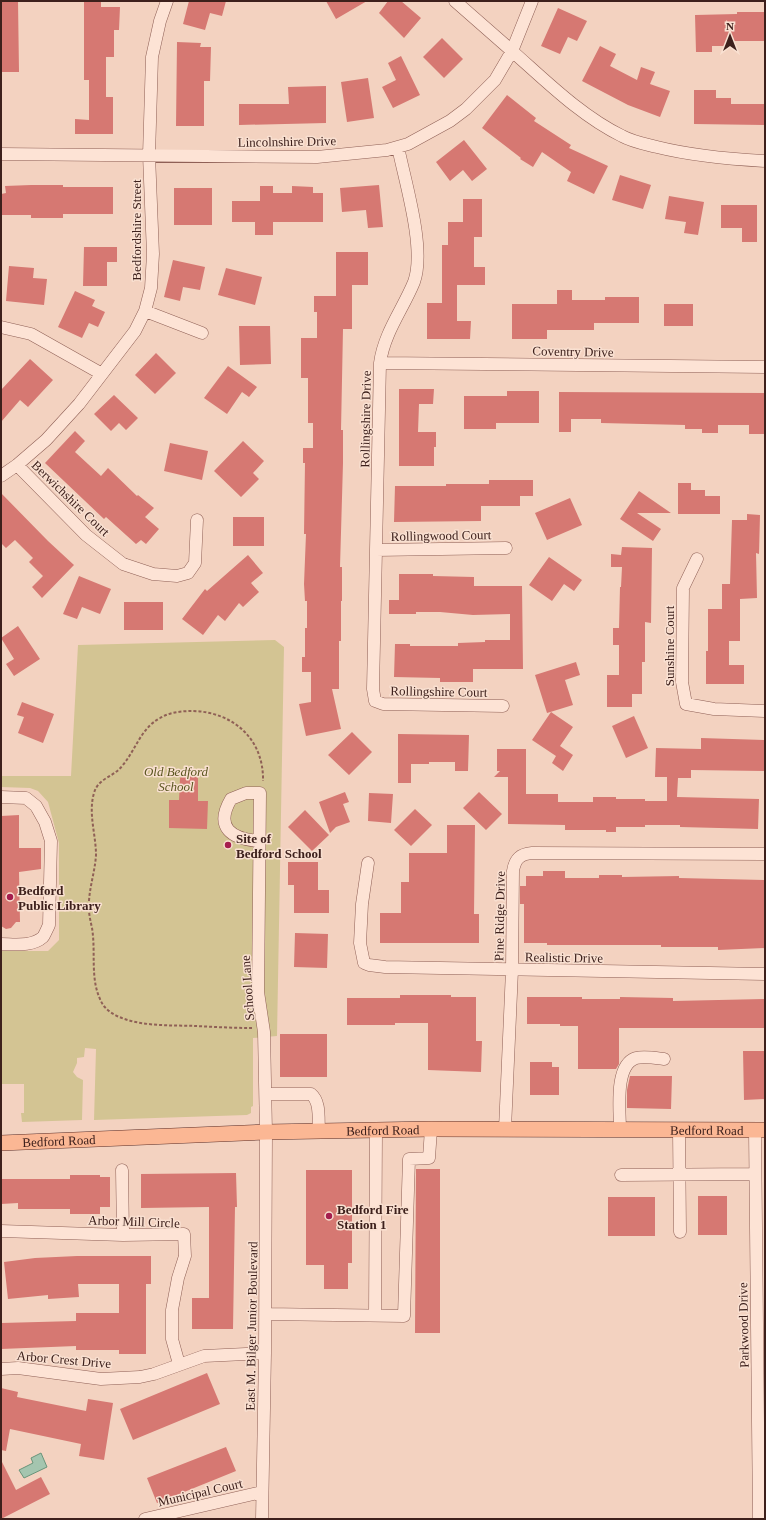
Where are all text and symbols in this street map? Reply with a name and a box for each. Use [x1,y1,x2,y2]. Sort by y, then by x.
north arrow [710,16,750,56]
text: N [726,20,734,32]
street label: Lincolnshire Drive [238,133,337,150]
street label: Bedfordshire Street [129,179,144,281]
street label: Coventry Drive [532,343,614,360]
street label: Rollingshire Drive [357,370,374,468]
street label: Berwichshire Court [29,457,113,540]
street label: Rollingwood Court [391,527,492,544]
street label: Sunshine Court [662,605,677,686]
street label: Rollingshire Court [390,683,488,700]
park label: Old Bedford School [144,764,209,794]
place label: Site of Bedford School [236,831,322,861]
marker: Site of Bedford School [223,840,233,850]
street label: Pine Ridge Drive [491,871,508,961]
place label: Bedford Public Library [18,883,101,913]
marker: Bedford Public Library [5,892,15,902]
street label: Realistic Drive [525,949,604,966]
street label: School Lane [238,955,257,1021]
street label: Bedford Road [346,1122,420,1139]
street label: Bedford Road [670,1123,744,1138]
street label: Bedford Road [22,1132,96,1150]
place label: Bedford Fire Station 1 [337,1202,409,1232]
marker: Bedford Fire Station 1 [324,1211,334,1221]
street label: Arbor Mill Circle [88,1212,180,1231]
street label: East M. Bilger Junior Boulevard [243,1241,260,1411]
street label: Parkwood Drive [735,1282,752,1368]
street label: Arbor Crest Drive [16,1348,112,1371]
street label: Municipal Court [156,1475,244,1510]

